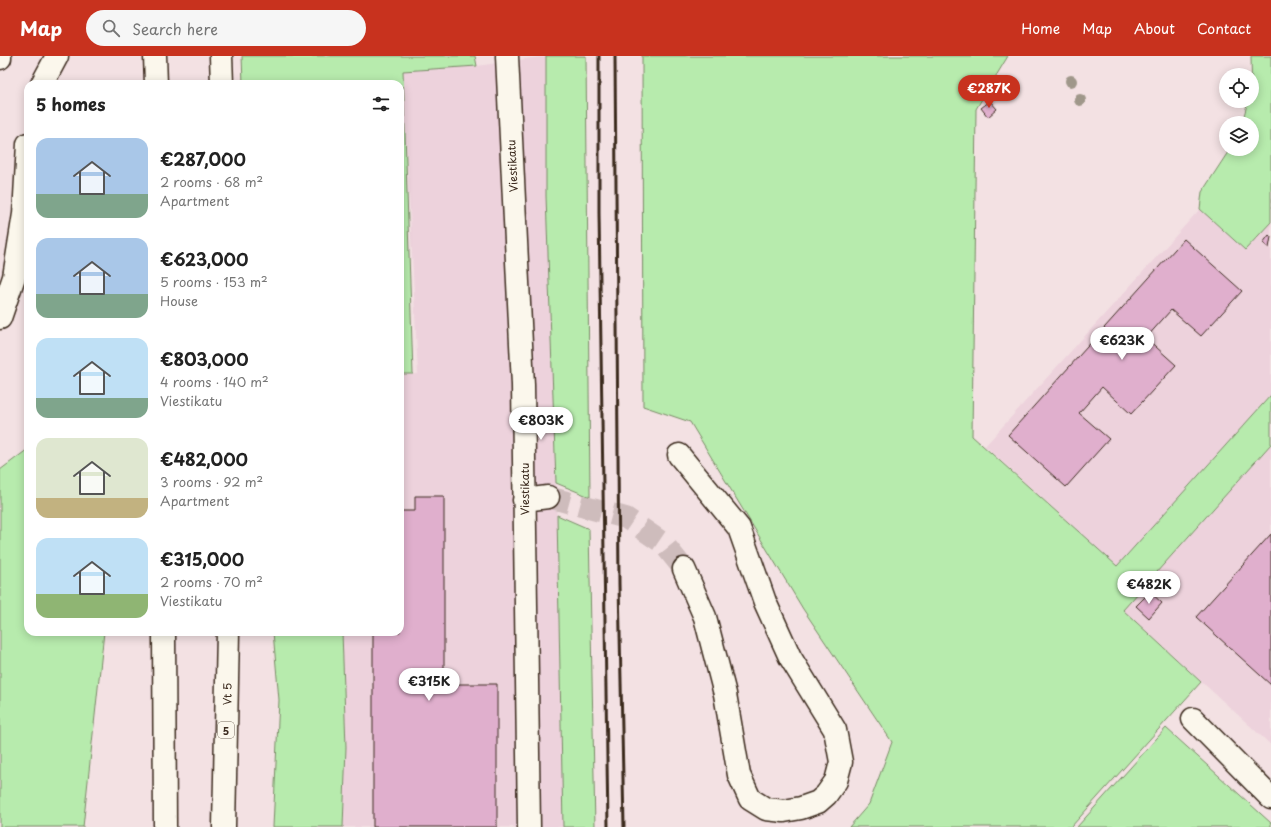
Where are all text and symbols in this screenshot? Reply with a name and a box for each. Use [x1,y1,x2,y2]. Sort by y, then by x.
search box [86,10,366,46]
text: Map [20,14,62,42]
icon: search [100,17,122,39]
text: Search here [132,17,218,40]
text: Home [1021,18,1060,39]
text: Map [1082,18,1112,39]
text: About [1134,18,1175,39]
text: Contact [1197,18,1251,39]
map controls [1219,68,1259,156]
button: locate [1219,68,1259,108]
pin: €287K [961,75,1017,109]
text: €287K [967,78,1011,97]
text: 5 homes [36,91,106,117]
icon: filters [370,93,392,115]
button: layers [1219,116,1259,156]
street label: Viestikatu [502,139,522,193]
text: €287,000 [160,146,246,172]
icon: home [68,154,116,202]
text: 2 rooms · 68 m² [160,172,263,191]
text: Apartment [160,191,229,210]
text: €623,000 [160,246,248,272]
icon: home [68,254,116,302]
text: 5 rooms · 153 m² [160,272,268,291]
text: House [160,291,198,310]
pin: €623K [1094,327,1150,361]
text: €623K [1099,330,1145,349]
text: €803,000 [160,346,248,372]
icon: home [68,354,116,402]
text: 4 rooms · 140 m² [160,372,269,391]
text: Viestikatu [160,391,222,410]
pin: €803K [513,407,569,441]
text: €803K [518,410,564,429]
text: €482,000 [160,446,248,472]
icon: home [68,454,116,502]
street label: Viestikatu [516,463,533,515]
text: 3 rooms · 92 m² [160,472,263,491]
text: Apartment [160,491,229,510]
text: €315,000 [160,546,244,572]
icon: home [68,554,116,602]
pin: €482K [1121,571,1177,605]
text: 2 rooms · 70 m² [160,572,263,591]
text: €482K [1126,574,1172,593]
text: Viestikatu [160,591,222,610]
pin: €315K [401,668,457,702]
text: €315K [408,671,450,690]
street label: Vt 5 [218,683,236,705]
road number: 5 [218,722,234,738]

